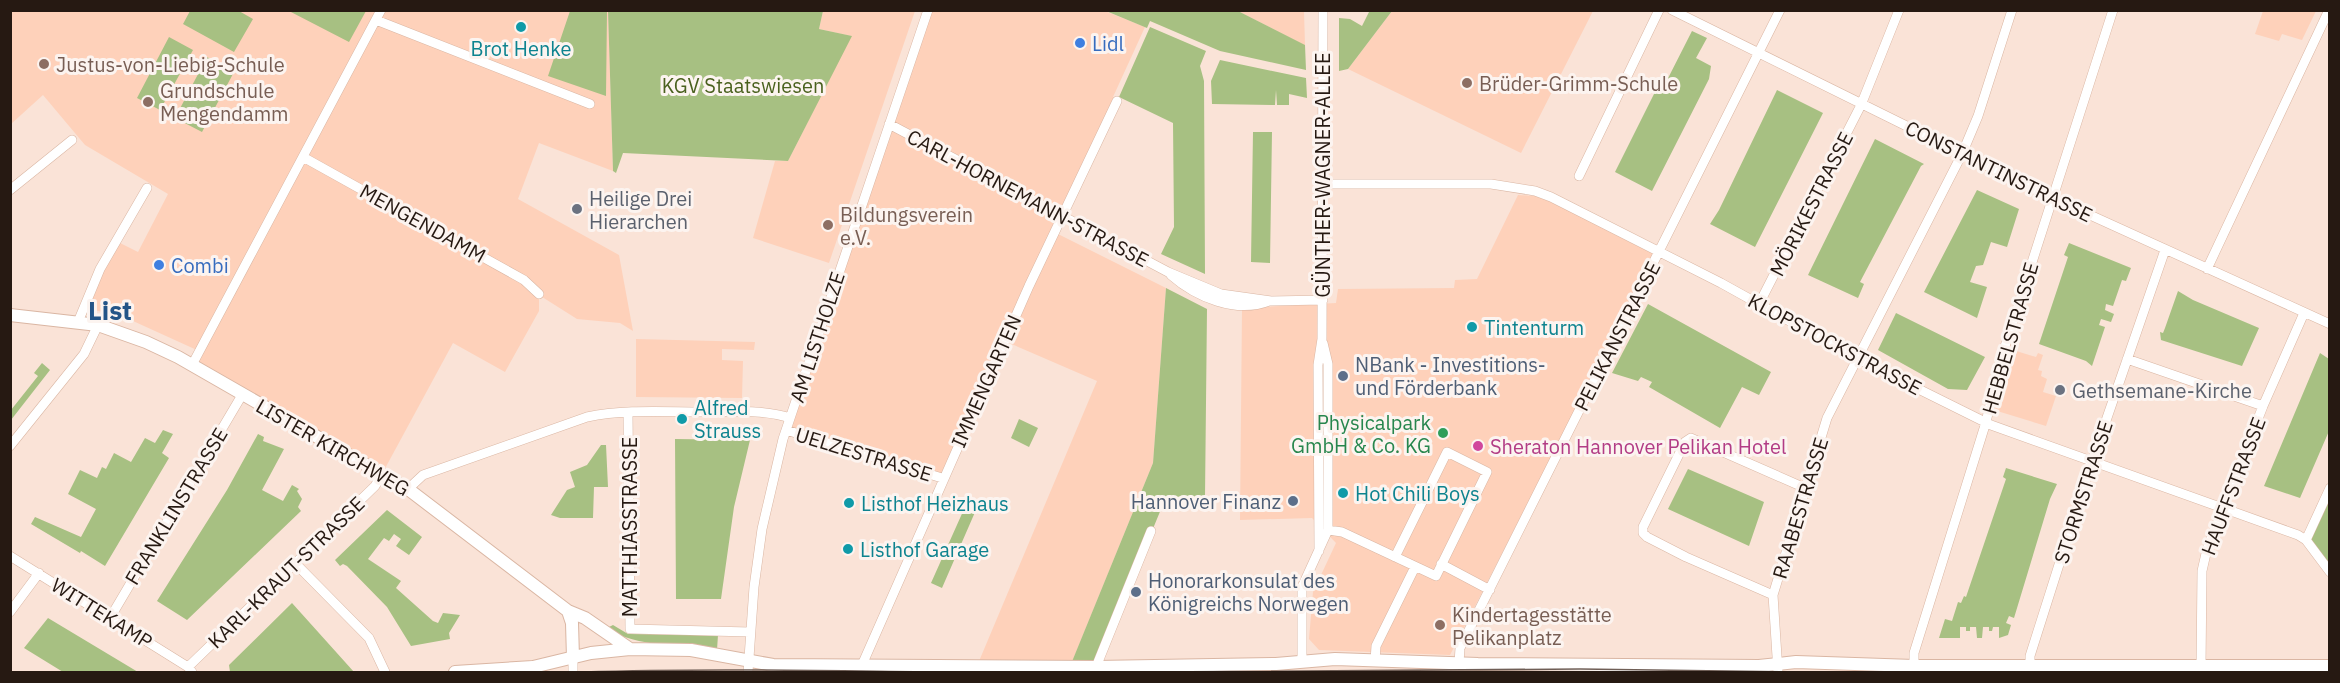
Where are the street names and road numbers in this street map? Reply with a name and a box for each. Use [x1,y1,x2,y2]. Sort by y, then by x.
street label: GÜNTHER-WAGNER-ALLEE [1309,52,1336,298]
street label: CONSTANTINSTRASSE [1901,114,2097,228]
street label: CARL-HORNEMANN-STRASSE [902,123,1154,273]
street label: MÖRIKESTRASSE [1763,127,1859,281]
street label: MENGENDAMM [355,177,491,269]
street label: PELIKANSTRASSE [1568,257,1666,415]
street label: HEBBELSTRASSE [1975,259,2045,417]
street label: AM LISTHOLZE [783,268,851,406]
street label: KLOPSTOCKSTRASSE [1743,287,1927,401]
street label: IMMENGARTEN [945,310,1027,452]
street label: LISTER KIRCHWEG [251,392,415,502]
street label: HAUFFSTRASSE [2194,413,2272,559]
street label: STORMSTRASSE [2047,417,2119,567]
street label: UELZESTRASSE [792,420,936,488]
street label: FRANKLINSTRASSE [118,422,234,590]
street label: RAABESTRASSE [1766,434,1834,582]
street label: MATTHIASSTRASSE [616,437,643,617]
street label: KARL-KRAUT-STRASSE [202,490,370,654]
street label: WITTEKAMP [46,571,158,655]

